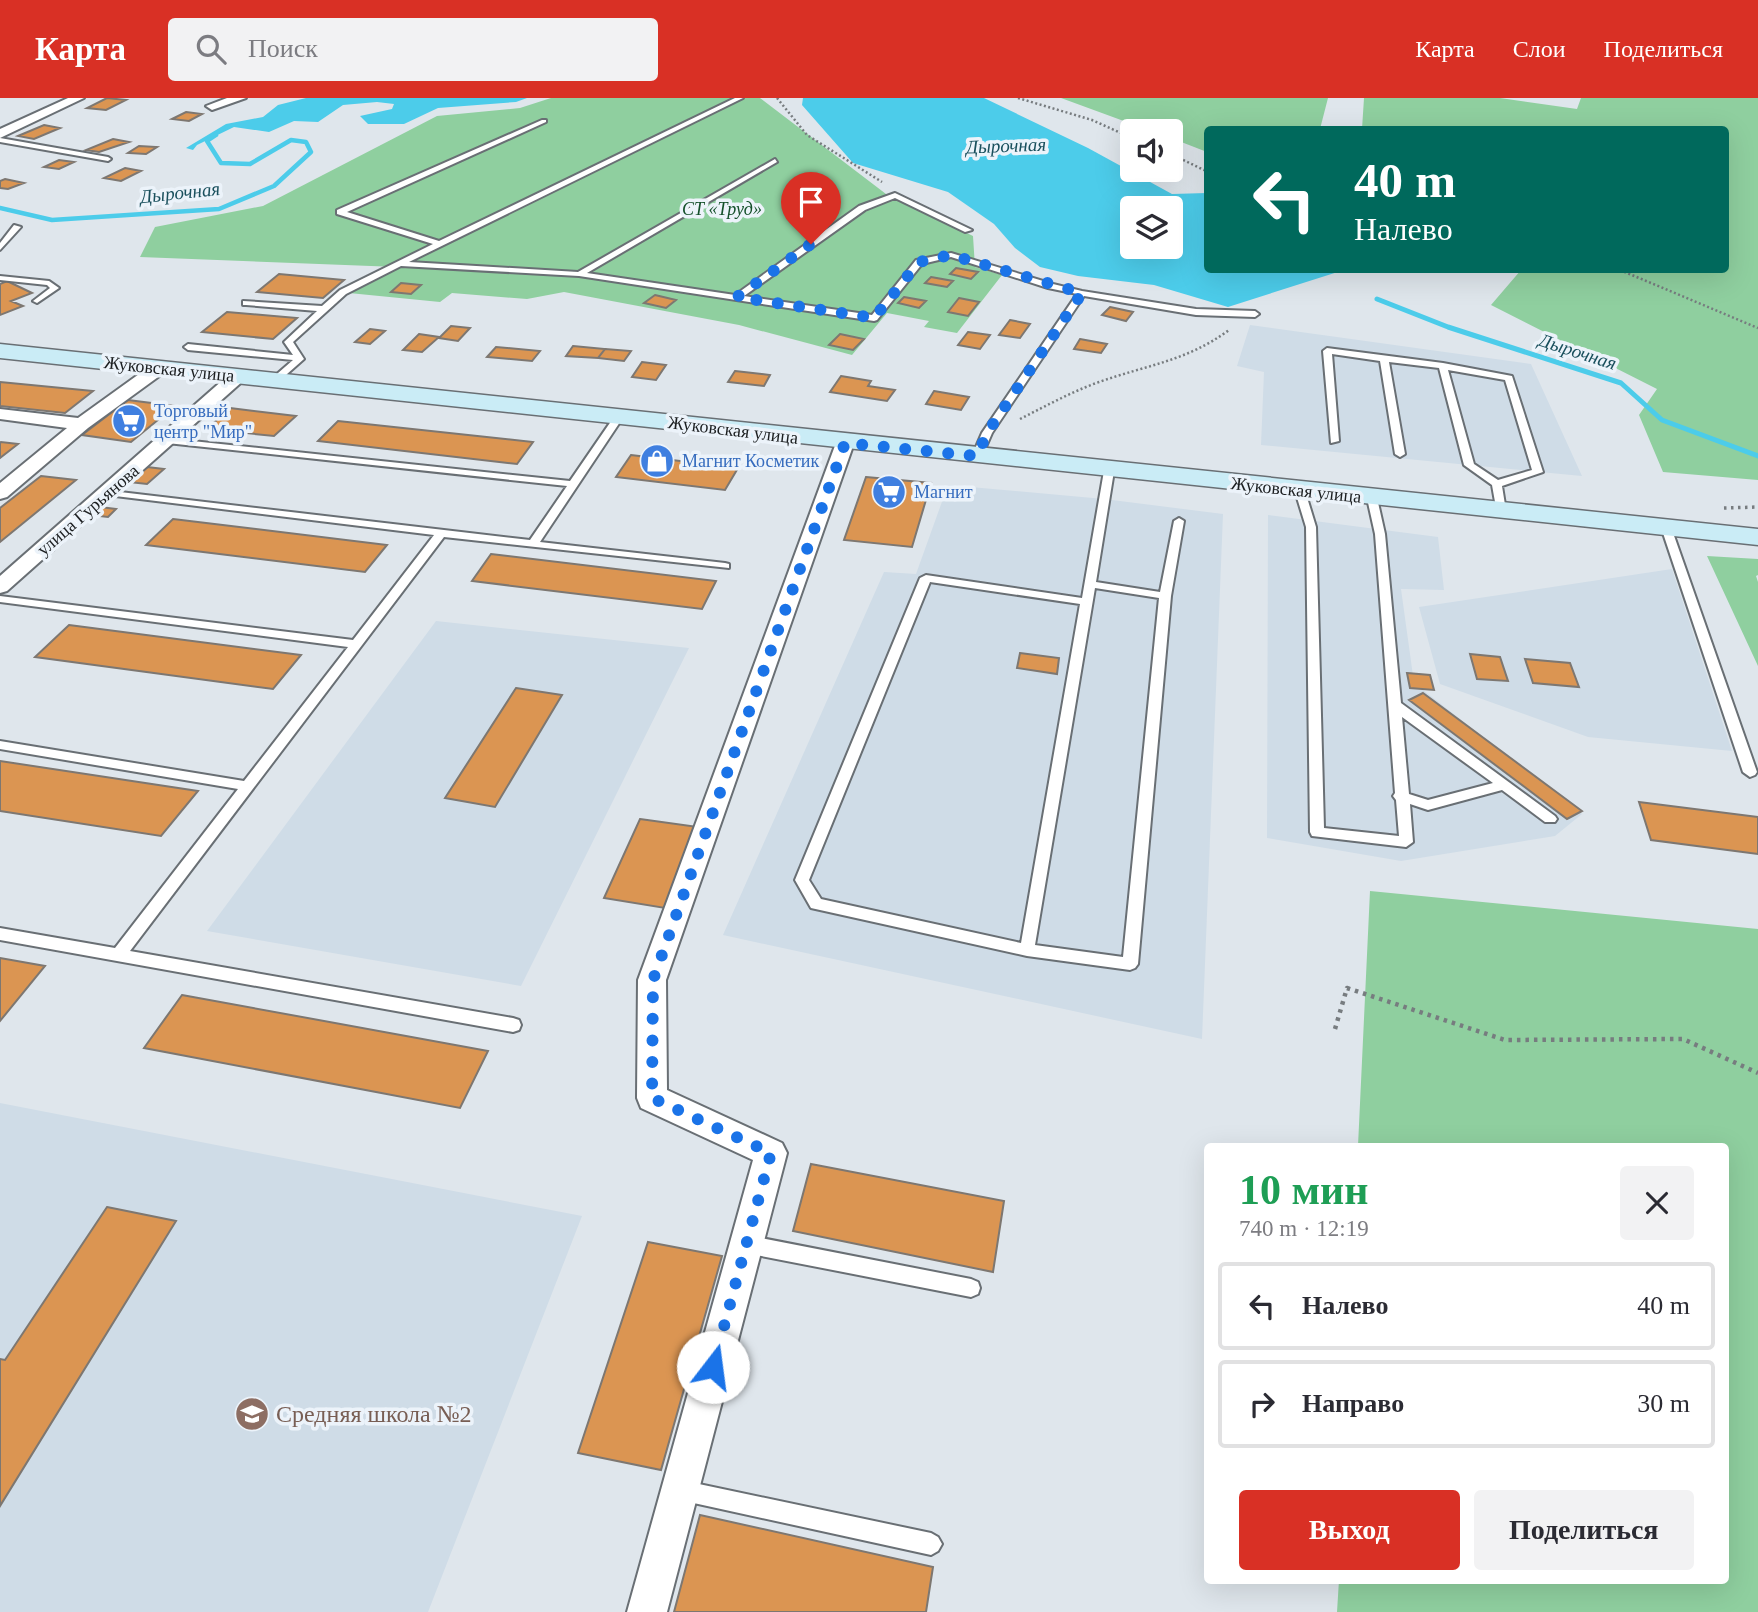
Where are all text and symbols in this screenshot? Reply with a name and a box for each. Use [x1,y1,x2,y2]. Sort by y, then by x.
search box [168,18,658,81]
icon: search [192,30,230,68]
text: Карта [35,31,126,67]
text: Поиск [248,34,318,63]
text: Карта [1415,36,1475,62]
text: Слои [1513,36,1566,62]
text: Поделиться [1604,36,1723,62]
map controls [1120,119,1183,259]
button: sound [1120,119,1183,182]
water label: Дырочная [964,134,1047,157]
text: 40 m [1354,153,1456,208]
icon: left [1239,154,1330,245]
pin [781,172,841,244]
water label: Дырочная [137,178,221,207]
icon: arrive [792,183,830,221]
button: layers [1120,196,1183,259]
park label: СТ «Труд» [682,199,762,219]
text: Налево [1354,211,1453,247]
water label: Дырочная [1535,328,1619,374]
street label: Жуковская улица [103,352,235,386]
place label: Торговый центр "Мир" [154,401,252,442]
supermarket icon: Торговый центр "Мир" [110,402,148,440]
street label: Жуковская улица [667,412,799,448]
shop icon: Магнит Косметик [638,442,676,480]
place label: Магнит Косметик [682,451,819,471]
street label: улица Гурьянова [33,460,143,560]
supermarket icon: Магнит [870,473,908,511]
street label: Жуковская улица [1230,473,1362,507]
place label: Магнит [914,482,973,502]
button: close [1620,1166,1694,1240]
text: 10 мин [1239,1167,1369,1213]
text: 740 m · 12:19 [1239,1216,1369,1241]
icon: left [1243,1287,1281,1325]
text: Налево [1302,1291,1388,1320]
text: 40 m [1637,1291,1690,1320]
position arrow [676,1330,750,1404]
icon: right [1243,1385,1281,1423]
text: Направо [1302,1389,1404,1418]
text: 30 m [1637,1389,1690,1418]
school or university icon: Средняя школа №2 [233,1395,271,1433]
place label: Средняя школа №2 [276,1401,472,1427]
button: Выход [1239,1490,1460,1570]
button: Поделиться [1474,1490,1694,1570]

